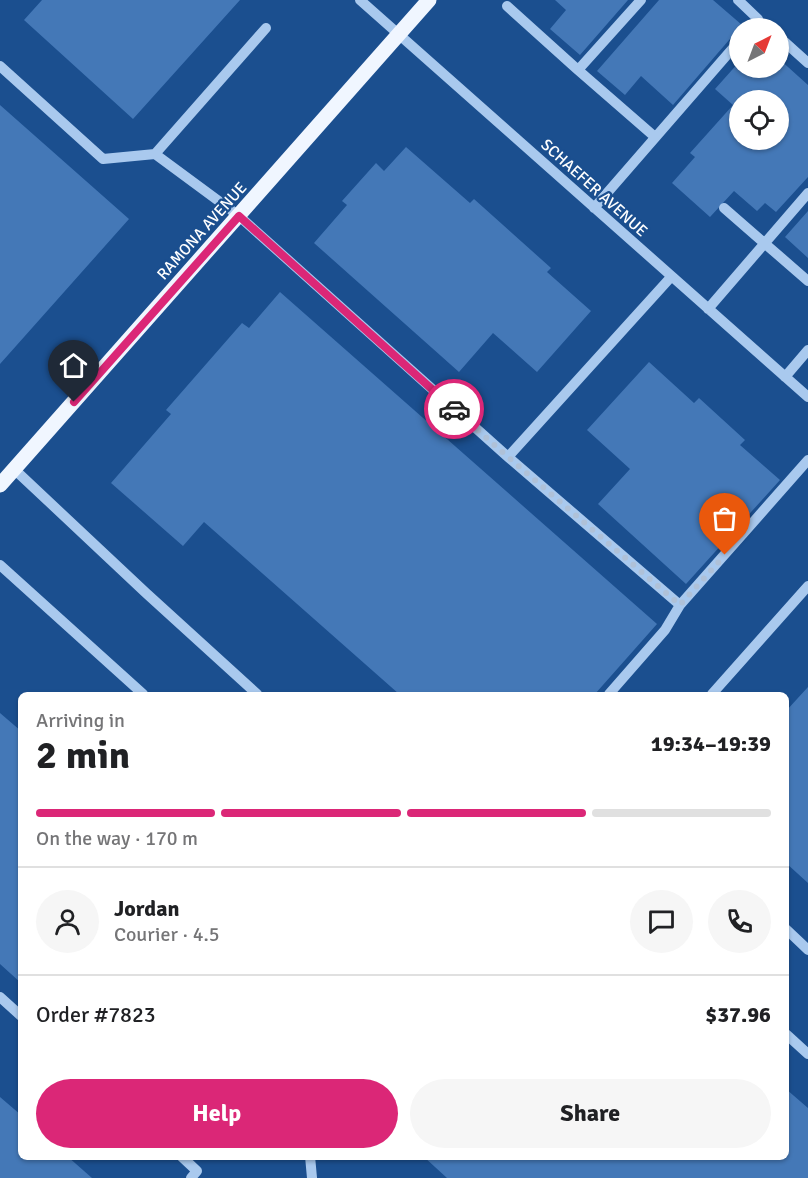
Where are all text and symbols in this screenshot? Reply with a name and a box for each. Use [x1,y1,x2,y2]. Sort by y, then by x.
north arrow [729,18,789,78]
map controls [729,18,789,150]
button: locate [729,90,789,150]
street label: SCHAEFER AVENUE [537,135,651,241]
street label: RAMONA AVENUE [153,178,251,284]
pin [48,340,99,402]
icon: home [57,349,90,382]
courier [424,379,484,439]
icon: car [438,393,471,426]
pin [699,493,750,555]
icon: bag [708,502,741,535]
text: Arriving in [36,708,125,733]
text: 19:34–19:39 [651,730,771,757]
text: 2 min [36,731,130,779]
text: On the way · 170 m [36,826,198,851]
button: person [36,890,99,953]
button: chat [630,890,693,953]
button: phone [708,890,771,953]
text: Jordan [114,895,180,922]
text: Courier · 4.5 [114,922,220,947]
text: Order #7823 [36,1001,156,1028]
text: $37.96 [705,1001,771,1028]
button: Help [36,1079,398,1148]
button: Share [410,1079,771,1148]

